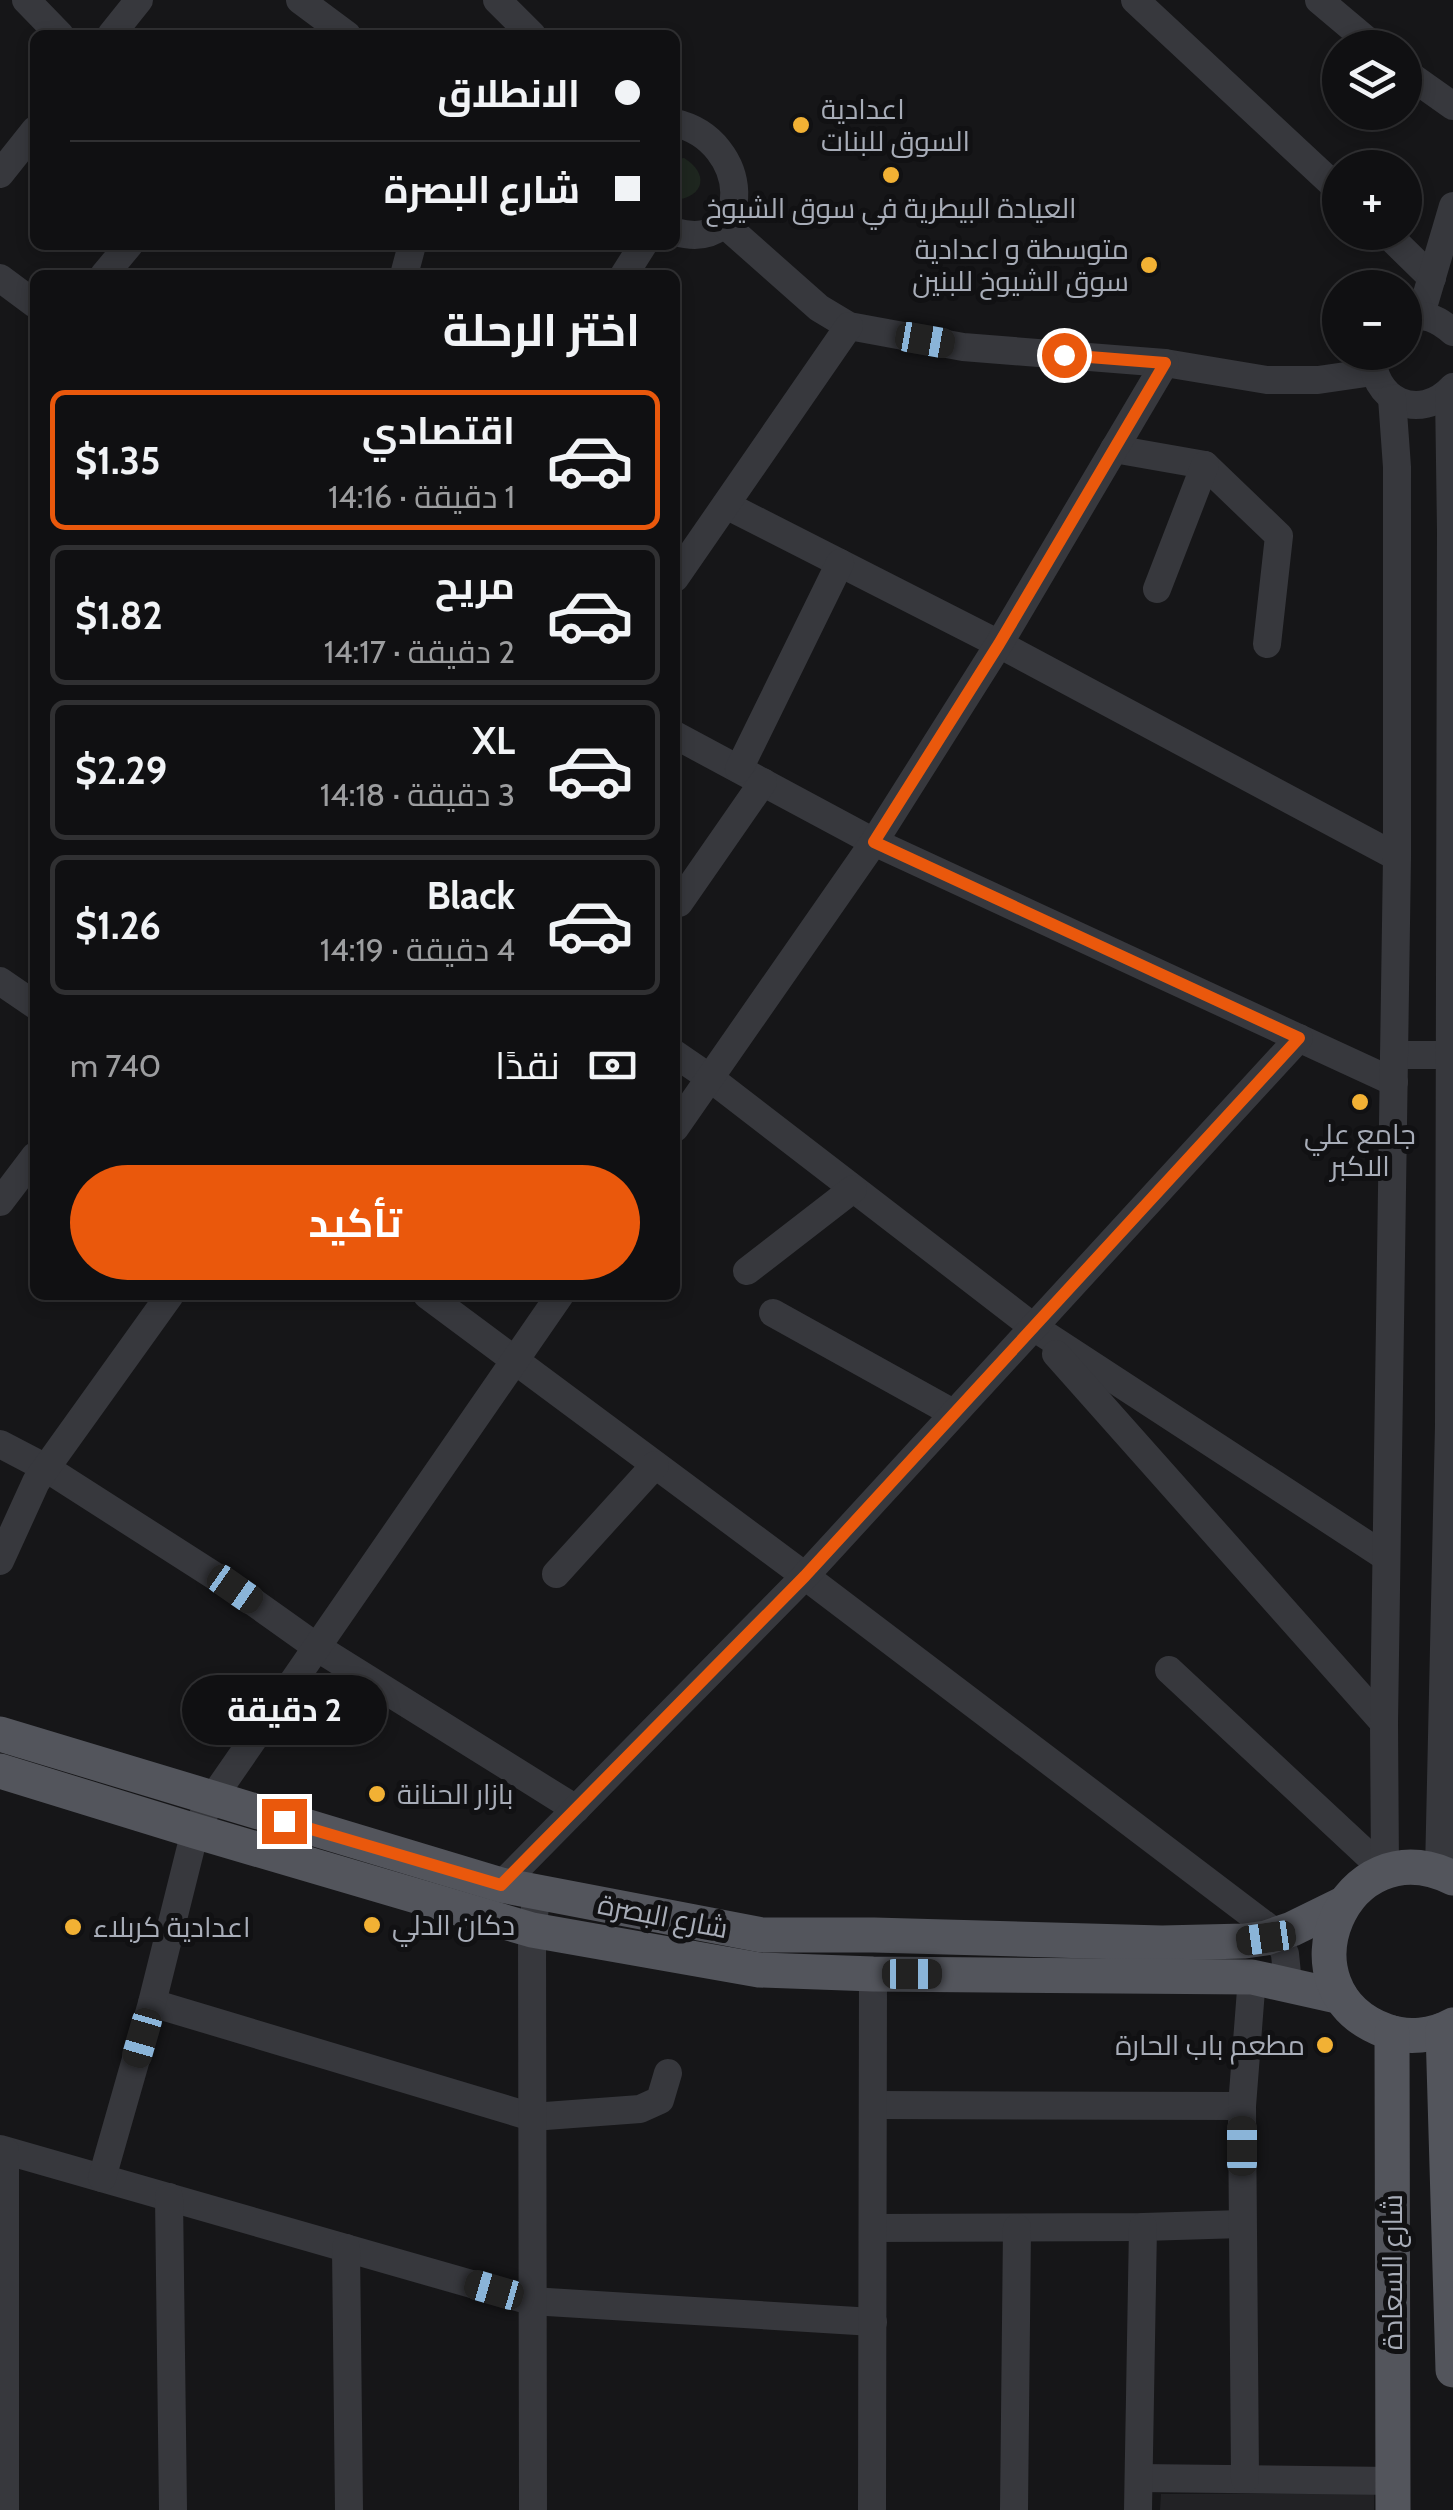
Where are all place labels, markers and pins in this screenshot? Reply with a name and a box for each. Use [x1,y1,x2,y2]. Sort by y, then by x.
place label: اعدادية السوق للبنات [821,92,970,158]
marker: اعدادية السوق للبنات [790,114,812,136]
marker: العيادة البيطرية في سوق الشيوخ [880,164,902,186]
place label: العيادة البيطرية في سوق الشيوخ [705,191,1077,230]
place label: متوسطة و اعدادية سوق الشيوخ للبنين [912,232,1129,300]
marker: متوسطة و اعدادية سوق الشيوخ للبنين [1138,254,1160,276]
marker: جامع علي الاكبر [1349,1091,1371,1113]
place label: جامع علي الاكبر [1304,1117,1416,1183]
place label: بازار الحنانة [397,1777,514,1811]
marker: بازار الحنانة [366,1783,388,1805]
place label: دكان الدلي [392,1908,515,1947]
place label: اعدادية كربلاء [93,1910,251,1944]
marker: دكان الدلي [361,1914,383,1936]
marker: اعدادية كربلاء [62,1916,84,1938]
place label: مطعم باب الحارة [1115,2028,1305,2065]
marker: مطعم باب الحارة [1314,2034,1336,2056]

